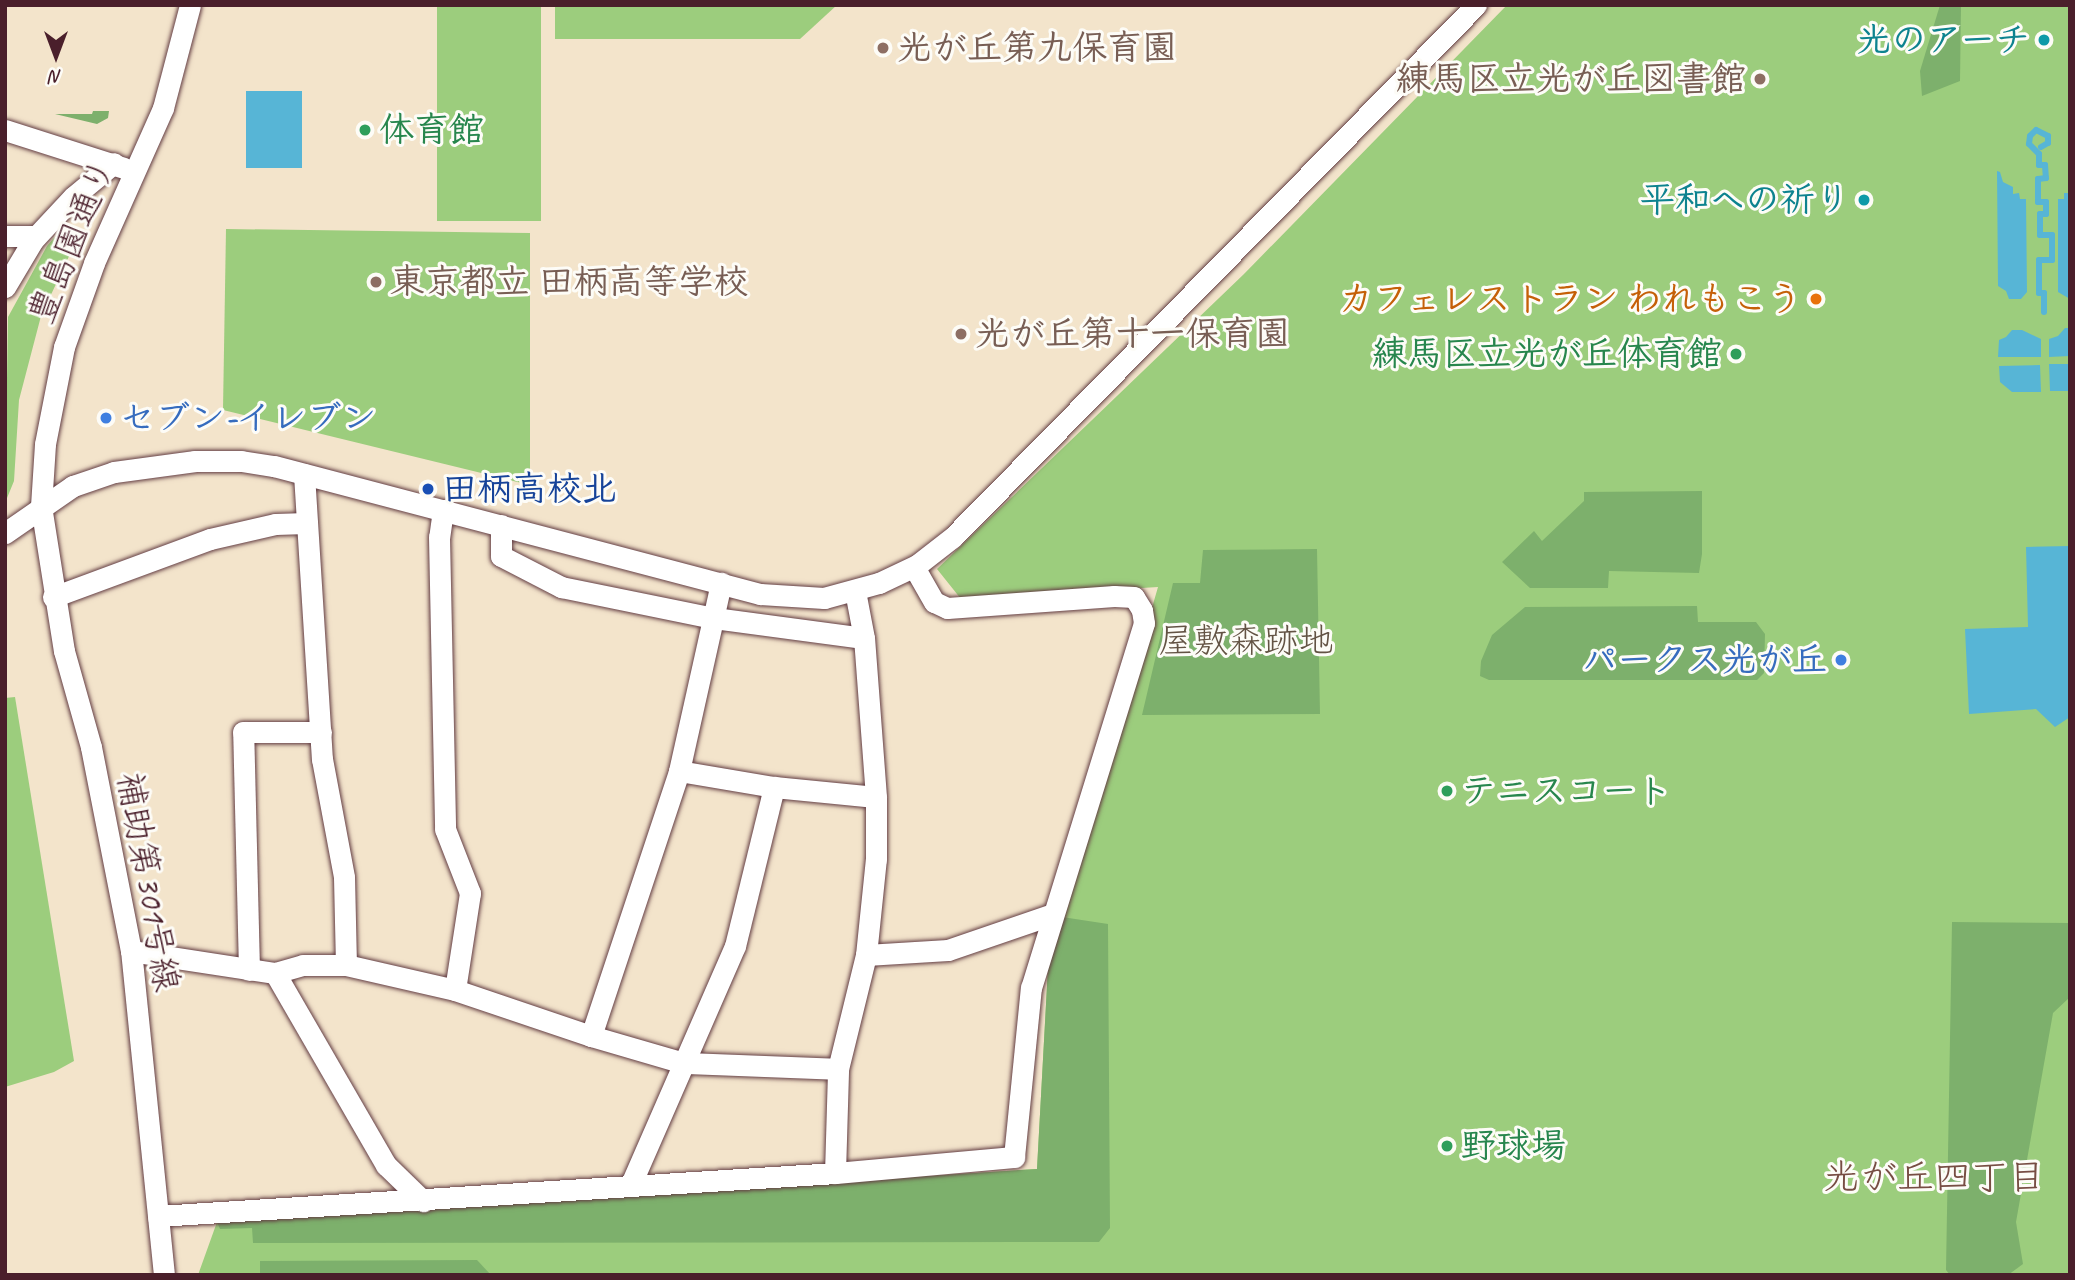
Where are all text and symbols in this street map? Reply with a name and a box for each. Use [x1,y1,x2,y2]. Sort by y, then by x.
place label: 光のアーチ [1856,19,2030,61]
north arrow [21,21,91,91]
place label: 光が丘第九保育園 [897,27,1177,69]
marker: 光のアーチ [2036,32,2052,48]
marker: 光が丘第九保育園 [875,40,891,56]
place label: 練馬区立光が丘図書館 [1396,58,1746,100]
text: N [50,65,62,89]
marker: 練馬区立光が丘図書館 [1752,71,1768,87]
place label: 体育館 [379,109,484,151]
marker: 体育館 [357,122,373,138]
street label: 豊島園通り [20,152,124,330]
place label: 平和への祈り [1640,179,1850,221]
marker: 平和への祈り [1856,192,1872,208]
place label: 東京都立 田柄高等学校 [390,261,748,303]
marker: 東京都立 田柄高等学校 [368,274,384,290]
place label: カフェレストラン われもこう [1339,278,1802,320]
marker: カフェレストラン われもこう [1808,291,1824,307]
place label: 光が丘第十一保育園 [975,313,1290,355]
marker: 光が丘第十一保育園 [953,326,969,342]
place label: 練馬区立光が丘体育館 [1372,333,1722,375]
marker: 練馬区立光が丘体育館 [1728,346,1744,362]
place label: セブン-イレブン [120,397,376,439]
marker: セブン-イレブン [98,410,114,426]
place label: 田柄高校北 [442,468,617,510]
marker: 田柄高校北 [420,481,436,497]
park label: 屋敷森跡地 [1159,620,1333,662]
place label: パークス光が丘 [1582,639,1827,681]
marker: パークス光が丘 [1833,652,1849,668]
street label: 補助第301号線 [108,769,188,995]
place label: テニスコート [1461,770,1671,812]
marker: テニスコート [1439,783,1455,799]
place label: 野球場 [1461,1125,1566,1167]
marker: 野球場 [1439,1138,1455,1154]
district label: 光が丘四丁目 [1823,1155,2045,1199]

